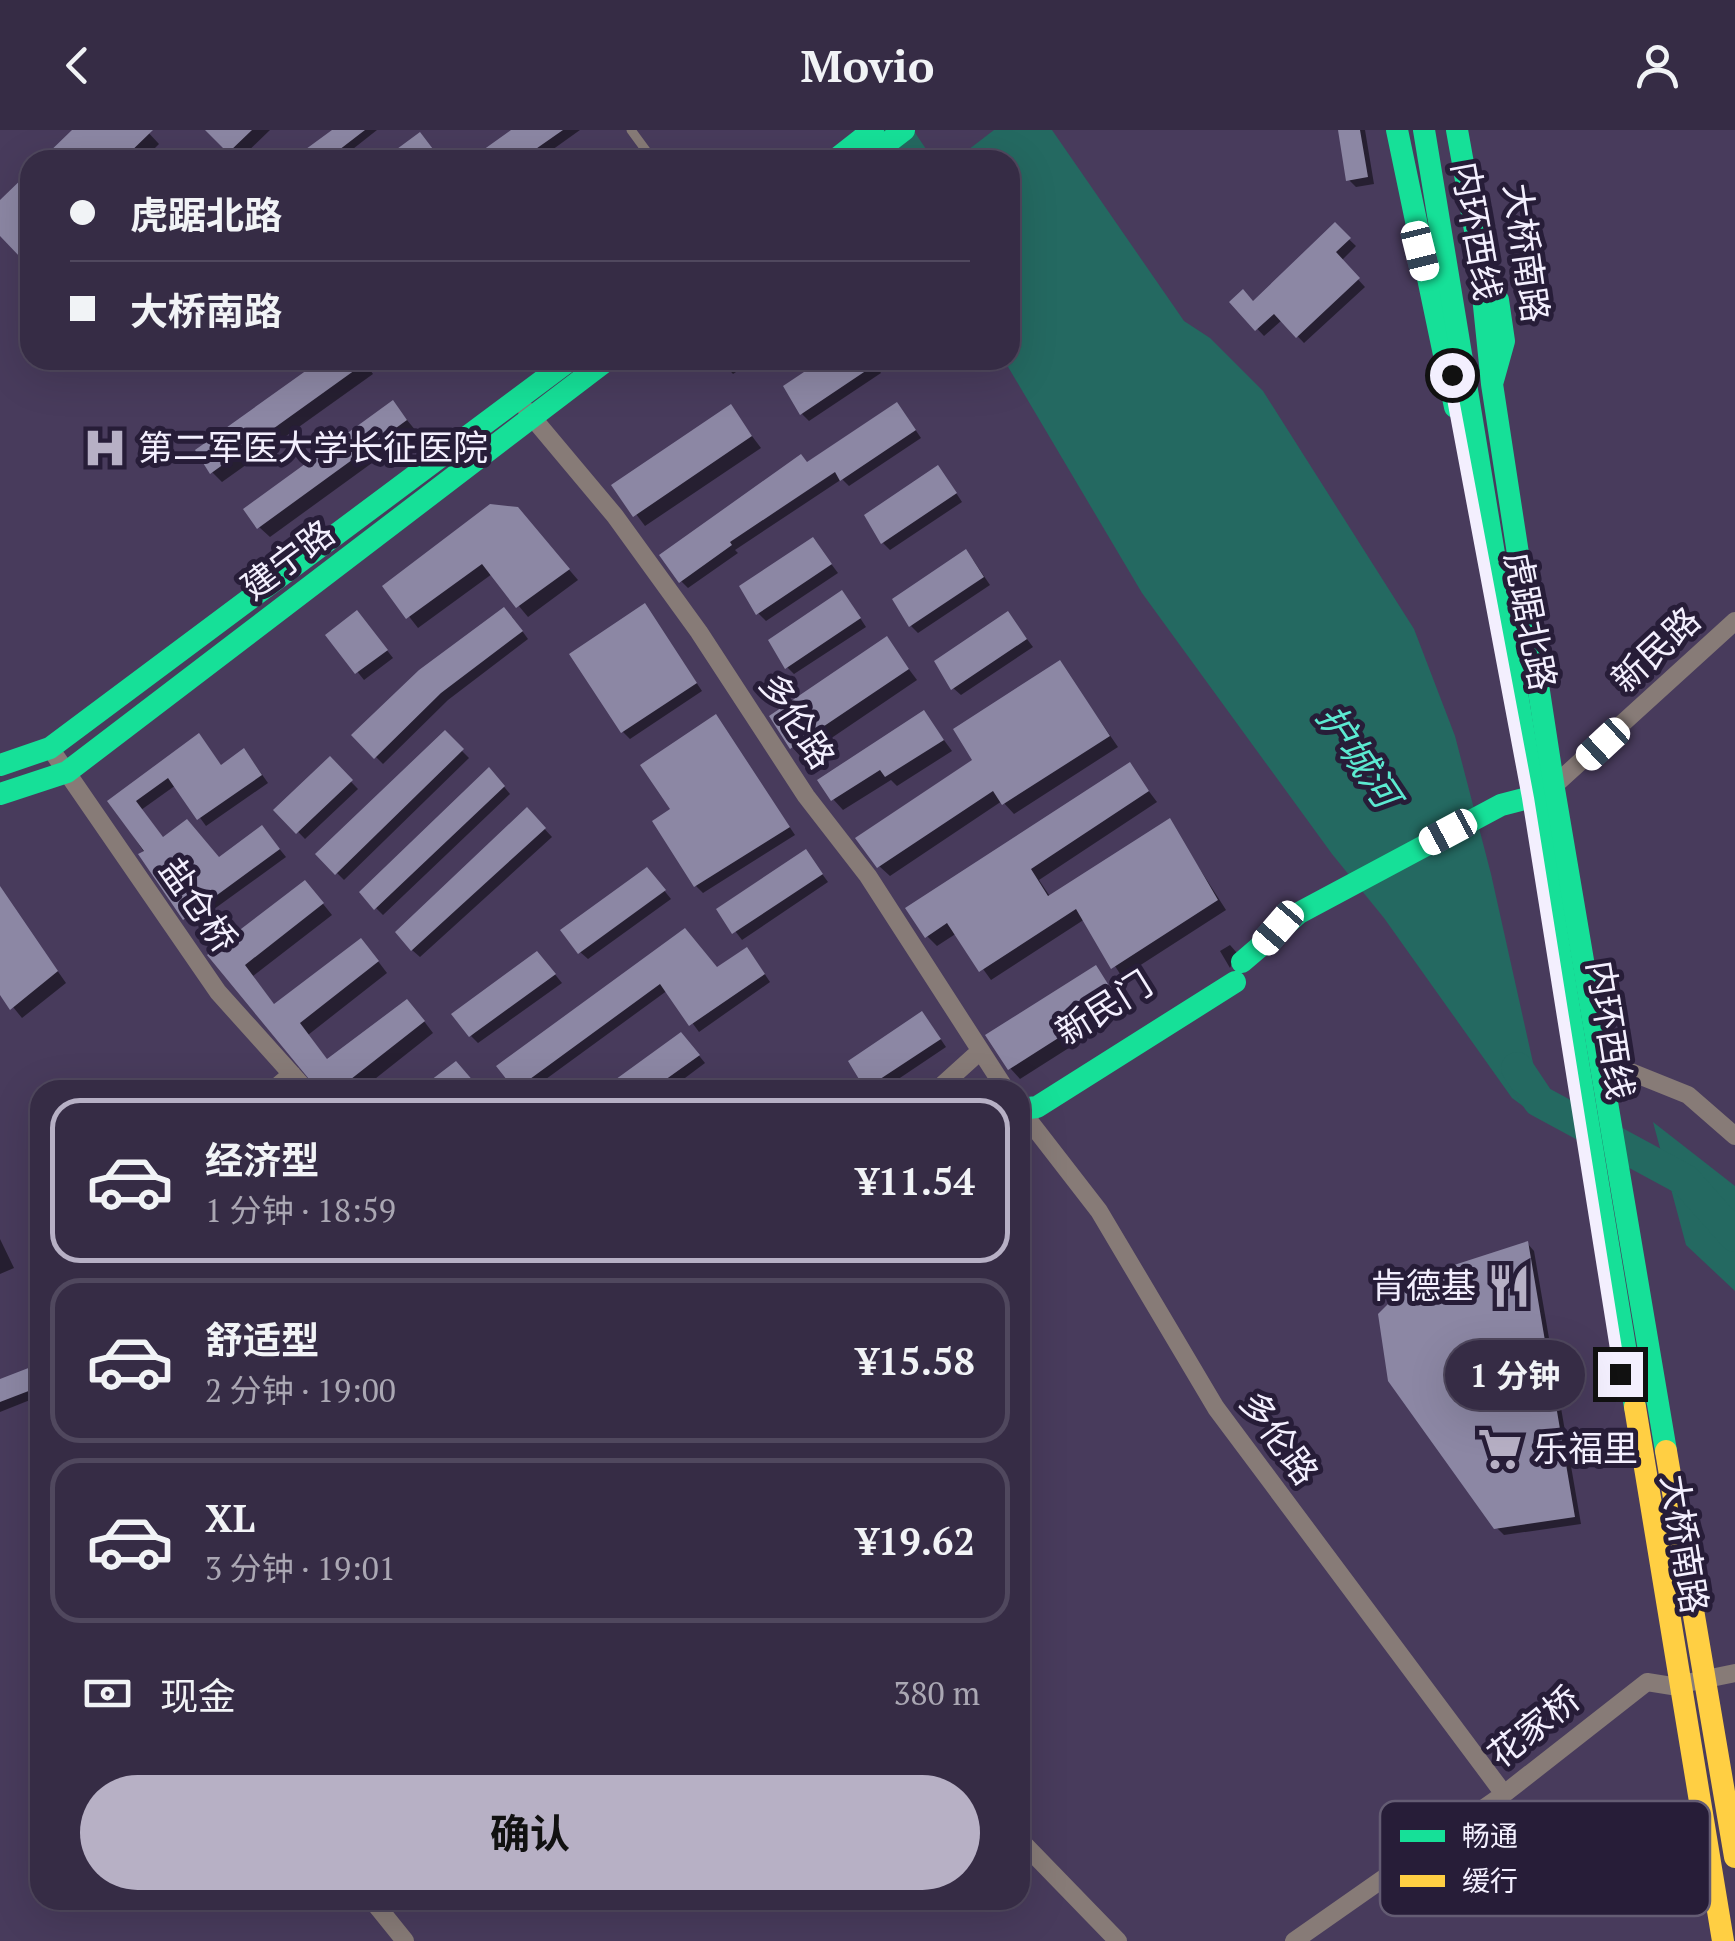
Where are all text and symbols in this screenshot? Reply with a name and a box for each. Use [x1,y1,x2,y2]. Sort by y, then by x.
text: Movio [801,35,934,95]
icon: back [50,38,105,93]
icon: person [1630,38,1685,93]
street label: 内环西线 [1442,158,1512,304]
street label: 大桥南路 [1494,180,1560,325]
text: 虎踞北路 [130,190,282,240]
car [1398,218,1442,284]
text: 大桥南路 [130,286,282,336]
route start [1430,353,1475,398]
hospital icon: 第二军医大学长征医院 [81,424,129,472]
place label: 第二军医大学长征医院 [138,424,488,470]
street label: 建宁路 [232,509,343,609]
street label: 虎踞北路 [1495,548,1567,694]
street label: 新民路 [1601,597,1709,702]
street label: 多伦路 [750,664,846,777]
water label: 护城河 [1306,694,1415,822]
car [1571,713,1635,775]
car [1414,805,1482,859]
street label: 盐仓桥 [150,848,248,961]
car [1247,896,1309,960]
street label: 内环西线 [1577,957,1645,1103]
street label: 新民门 [1047,960,1160,1054]
text: 经济型 [205,1135,319,1185]
icon: car [85,1136,175,1226]
text: ¥11.54 [856,1156,975,1206]
text: 1 分钟 · 18:59 [205,1189,396,1231]
place label: 肯德基 [1371,1262,1476,1308]
restaurant icon: 肯德基 [1485,1262,1533,1310]
text: 舒适型 [205,1315,319,1365]
icon: car [85,1316,175,1406]
text: ¥15.58 [856,1336,975,1386]
callout: 1 分钟 [1445,1339,1585,1409]
route end [1598,1352,1643,1397]
text: 1 分钟 [1470,1354,1560,1396]
text: 2 分钟 · 19:00 [205,1369,396,1411]
street label: 多伦路 [1230,1381,1329,1493]
supermarket icon: 乐福里 [1476,1425,1524,1473]
place label: 乐福里 [1533,1425,1638,1471]
street label: 大桥南路 [1651,1471,1719,1617]
text: XL [205,1493,255,1543]
icon: car [85,1496,175,1586]
text: ¥19.62 [856,1516,975,1566]
text: 3 分钟 · 19:01 [205,1547,396,1589]
icon: cash [80,1666,135,1721]
text: 现金 [160,1671,236,1721]
text: 380 m [893,1672,980,1714]
street label: 花家桥 [1478,1675,1589,1777]
button: 确认 [80,1775,980,1890]
legend [1380,1801,1710,1916]
text: 畅通 [1462,1817,1518,1854]
text: 缓行 [1462,1862,1518,1899]

